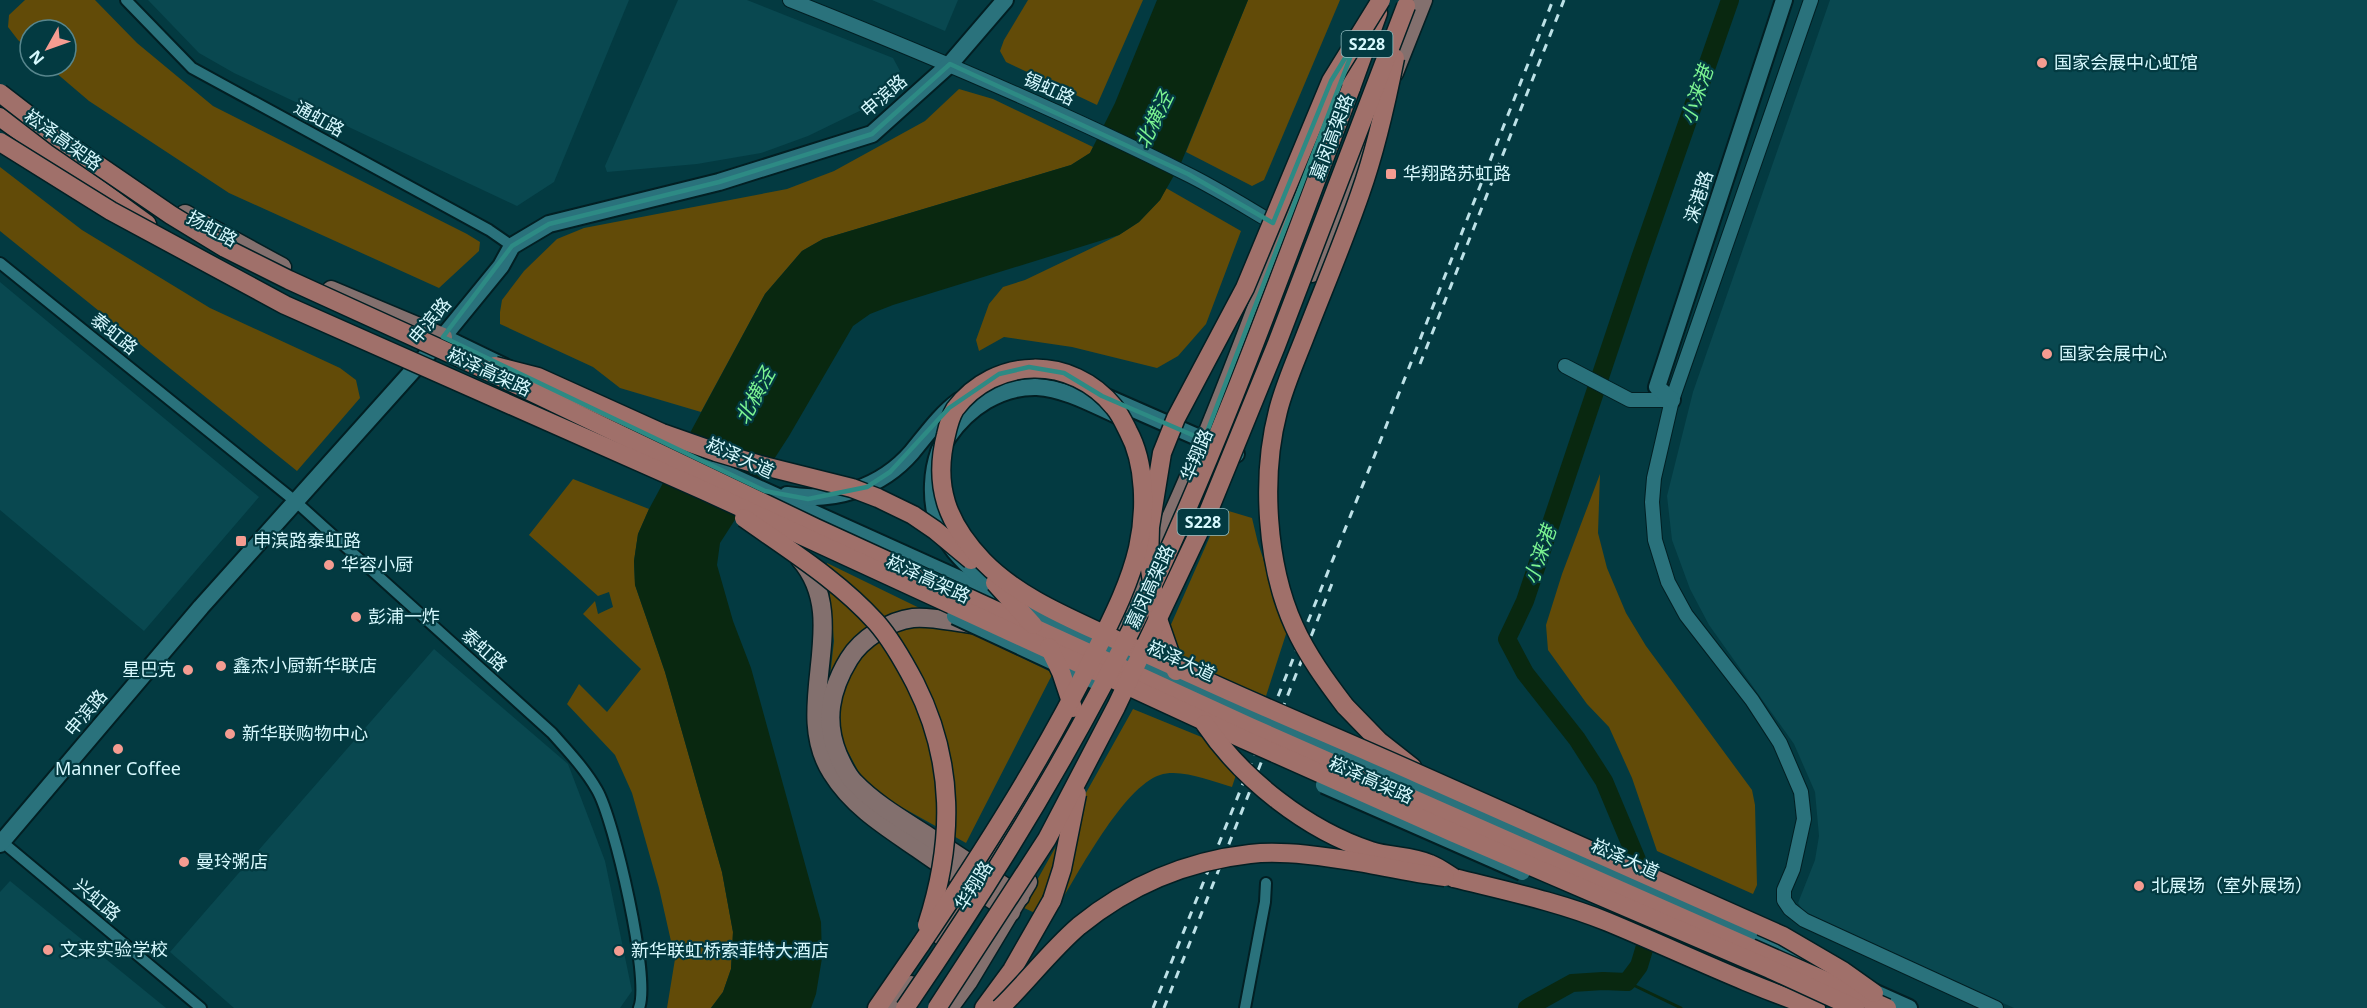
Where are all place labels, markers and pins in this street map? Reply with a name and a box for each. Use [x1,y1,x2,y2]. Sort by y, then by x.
place label: 国家会展中心虹馆 [2054,50,2198,74]
marker: 国家会展中心虹馆 [2035,56,2049,70]
place label: 华翔路苏虹路 [1403,161,1511,185]
marker: 华翔路苏虹路 [1384,167,1398,181]
place label: 国家会展中心 [2059,341,2167,365]
marker: 国家会展中心 [2040,347,2054,361]
place label: 申滨路泰虹路 [253,528,361,552]
marker: 申滨路泰虹路 [234,534,248,548]
place label: 华容小厨 [341,552,413,576]
marker: 华容小厨 [322,558,336,572]
place label: 彭浦一炸 [368,604,440,628]
marker: 彭浦一炸 [349,610,363,624]
place label: 鑫杰小厨新华联店 [233,653,377,677]
place label: 星巴克 [122,657,176,681]
marker: 鑫杰小厨新华联店 [214,659,228,673]
marker: 星巴克 [181,663,195,677]
place label: 新华联购物中心 [242,721,368,745]
marker: 新华联购物中心 [223,727,237,741]
marker: Manner Coffee [111,742,125,756]
place label: Manner Coffee [55,756,181,780]
place label: 曼玲粥店 [196,849,268,873]
marker: 曼玲粥店 [177,855,191,869]
place label: 北展场（室外展场） [2151,873,2313,897]
marker: 北展场（室外展场） [2132,879,2146,893]
place label: 文来实验学校 [60,937,168,961]
place label: 新华联虹桥索菲特大酒店 [631,938,829,962]
marker: 文来实验学校 [41,943,55,957]
marker: 新华联虹桥索菲特大酒店 [612,944,626,958]

